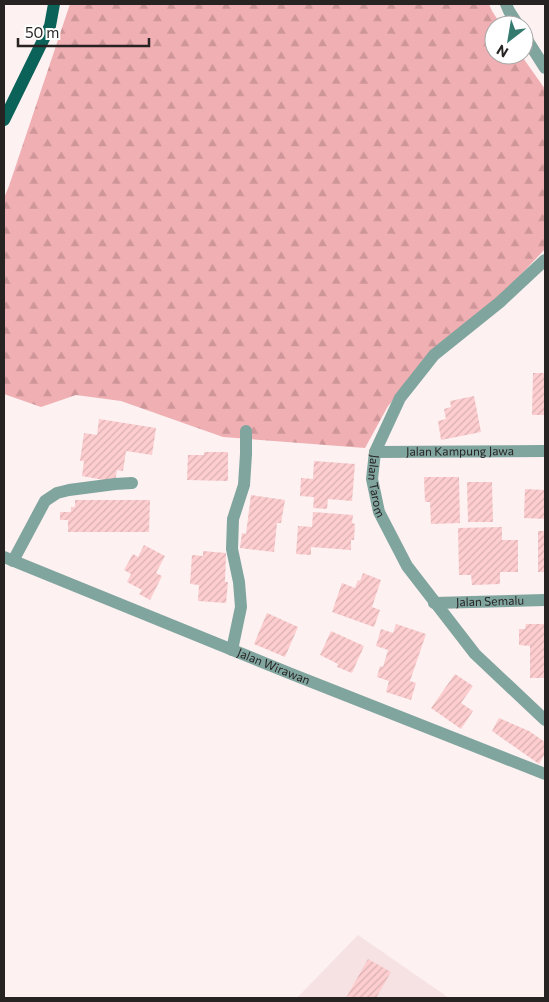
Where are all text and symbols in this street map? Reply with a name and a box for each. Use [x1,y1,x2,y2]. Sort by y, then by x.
scale bar [18,15,149,47]
north arrow [484,15,534,65]
text: 50 m [25,23,59,41]
text: N [493,42,511,62]
street label: Jalan Kampung Jawa [406,443,514,459]
street label: Jalan Tarom [366,454,389,520]
street label: Jalan Semalu [456,593,524,609]
street label: Jalan Wirawan [235,645,312,687]

